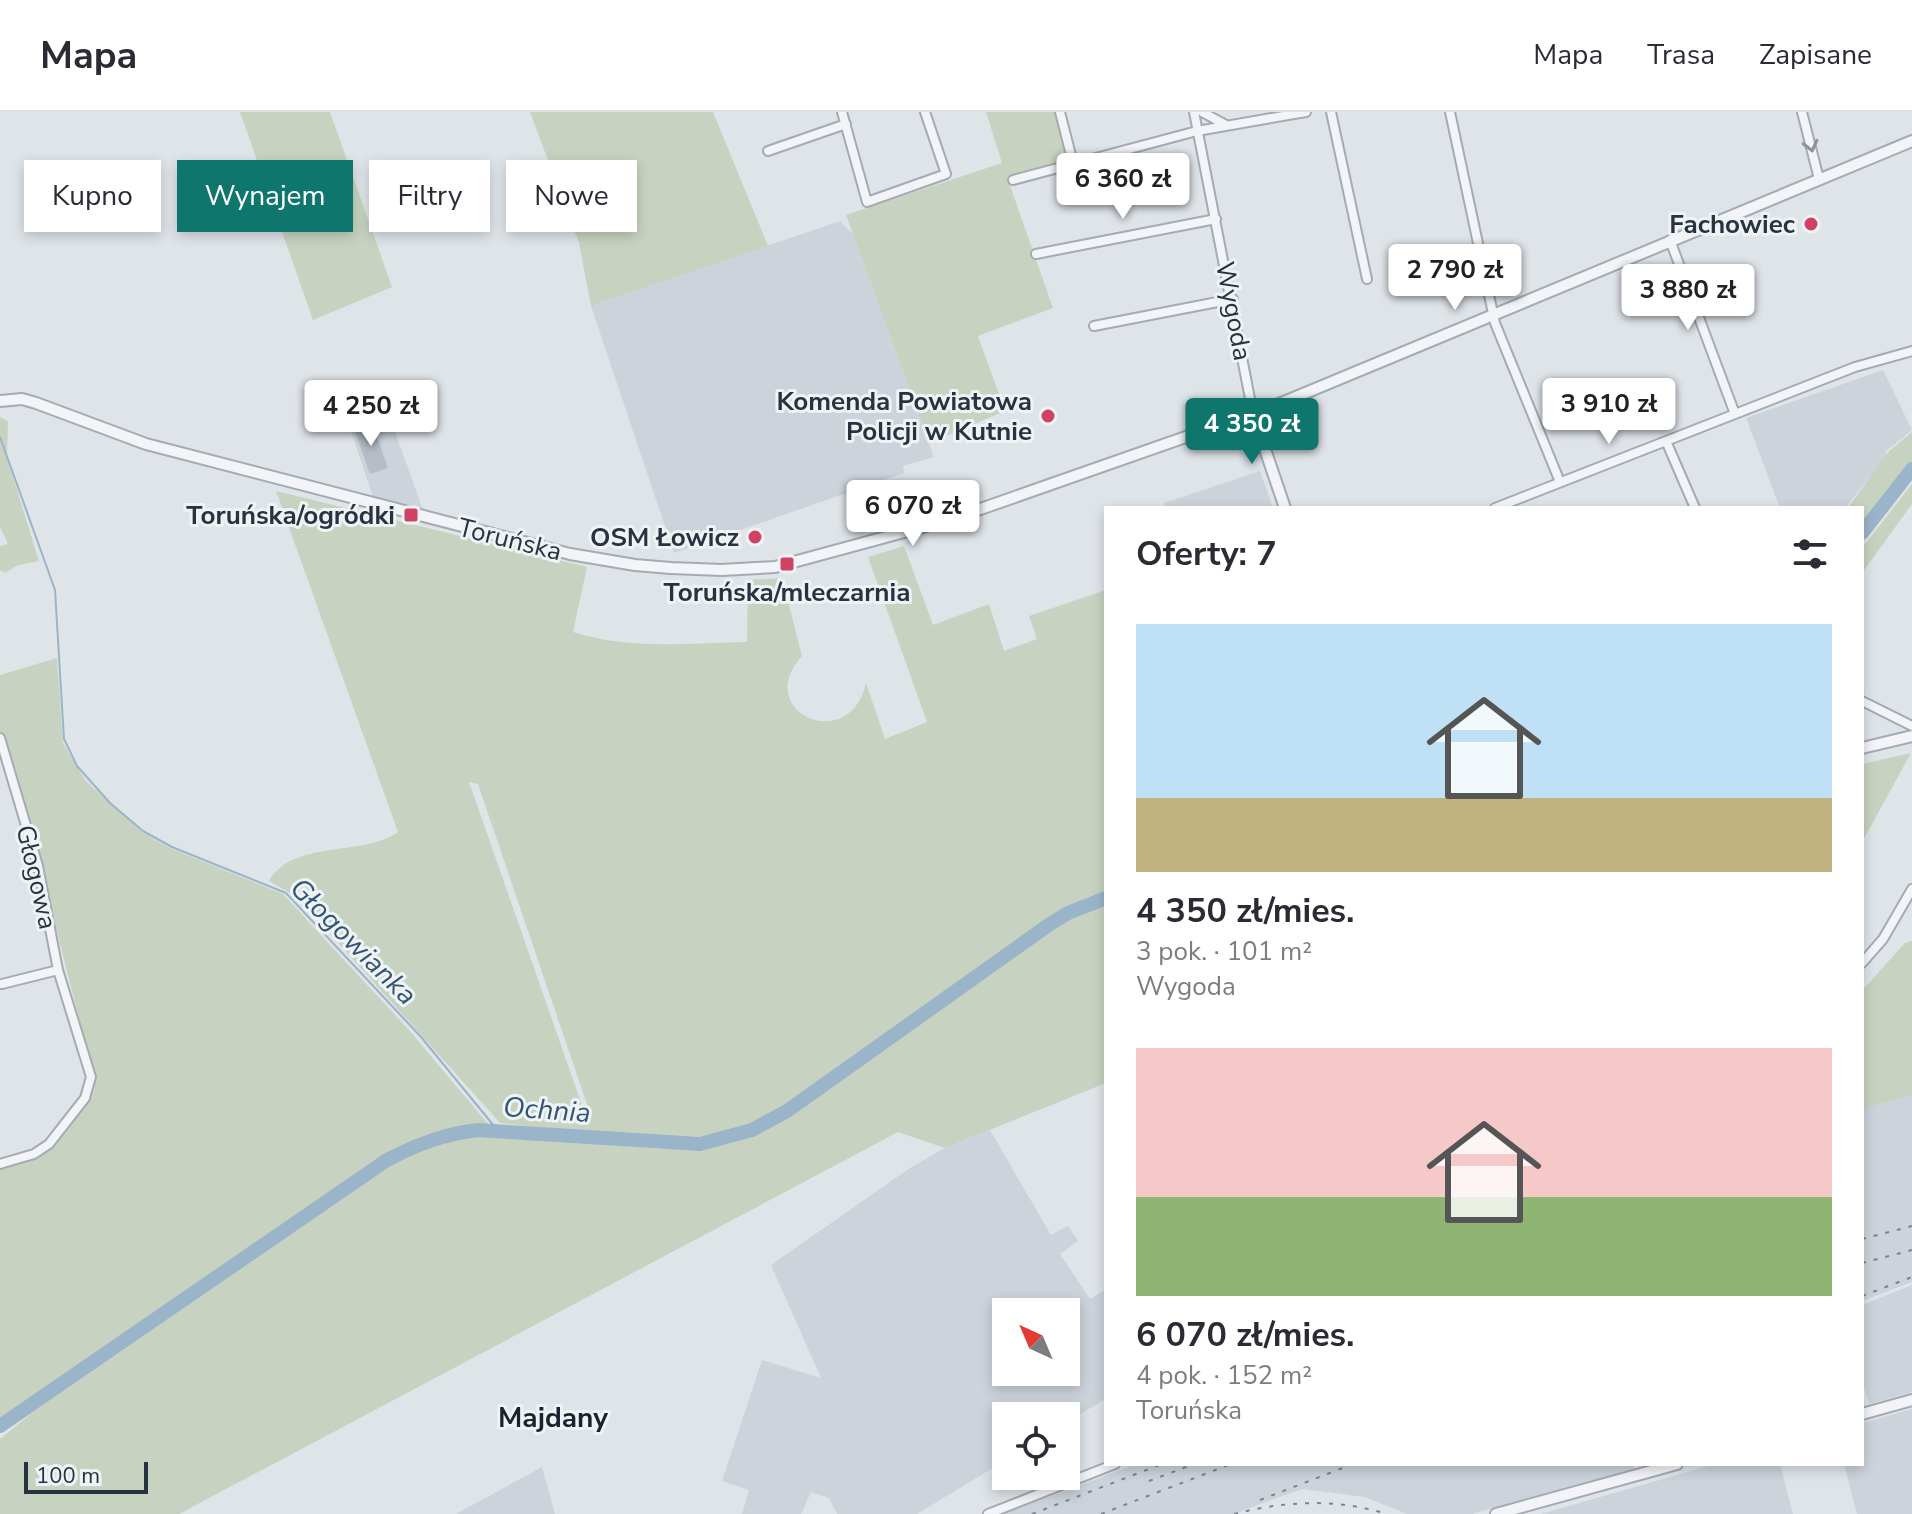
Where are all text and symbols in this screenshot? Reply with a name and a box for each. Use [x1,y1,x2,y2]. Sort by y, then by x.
text: Mapa [40,30,137,81]
text: Mapa [1533,36,1603,74]
text: Trasa [1647,36,1715,74]
text: Zapisane [1759,36,1872,74]
one-way arrow [1801,138,1818,152]
pin: 6 360 zł [1040,153,1206,221]
chip: Kupno [24,160,161,232]
chip: Wynajem [177,160,353,232]
chip: Filtry [369,160,490,232]
chip: Nowe [506,160,637,232]
text: 6 360 zł [1074,161,1172,196]
place label: Fachowiec [1669,207,1795,242]
marker: Fachowiec [1802,215,1820,233]
pin: 2 790 zł [1372,244,1538,312]
text: 2 790 zł [1406,252,1504,287]
street label: Wygoda [1207,259,1260,363]
pin: 3 880 zł [1605,264,1771,332]
text: 3 880 zł [1639,272,1737,307]
pin: 3 910 zł [1526,378,1692,446]
pin: 4 250 zł [288,380,454,448]
place label: Komenda Powiatowa Policji w Kutnie [776,384,1032,449]
text: 3 910 zł [1560,386,1658,421]
text: 4 250 zł [322,388,420,423]
pin: 4 350 zł [1169,398,1335,466]
text: 4 350 zł [1203,406,1301,441]
marker: Komenda Powiatowa Policji w Kutnie [1039,407,1057,425]
pin: 6 070 zł [830,480,996,548]
text: 6 070 zł [864,488,962,523]
place label: Toruńska/ogródki [186,498,395,533]
marker: Toruńska/ogródki [402,506,420,524]
street label: Toruńska [454,510,566,569]
place label: OSM Łowicz [590,520,739,555]
marker: OSM Łowicz [746,528,764,546]
text: Oferty: 7 [1136,531,1277,577]
icon: filters [1788,532,1832,576]
marker: Toruńska/mleczarnia [778,555,796,573]
place label: Toruńska/mleczarnia [664,575,910,610]
icon: home [1412,676,1556,820]
street label: Głogowa [8,822,65,933]
water label: Głogowianka [281,870,425,1014]
text: 4 350 zł/mies. [1136,888,1354,934]
text: 3 pok. · 101 m² [1136,934,1312,969]
text: Wygoda [1136,969,1236,1004]
water label: Ochnia [502,1088,592,1132]
icon: home [1412,1100,1556,1244]
north arrow [992,1298,1080,1386]
map controls [992,1298,1080,1490]
text: 6 070 zł/mies. [1136,1312,1354,1358]
text: 4 pok. · 152 m² [1136,1358,1312,1393]
text: Toruńska [1136,1393,1242,1428]
district label: Majdany [498,1399,608,1437]
button: locate [992,1402,1080,1490]
scale bar [24,1458,148,1494]
text: 100 m [36,1461,100,1491]

